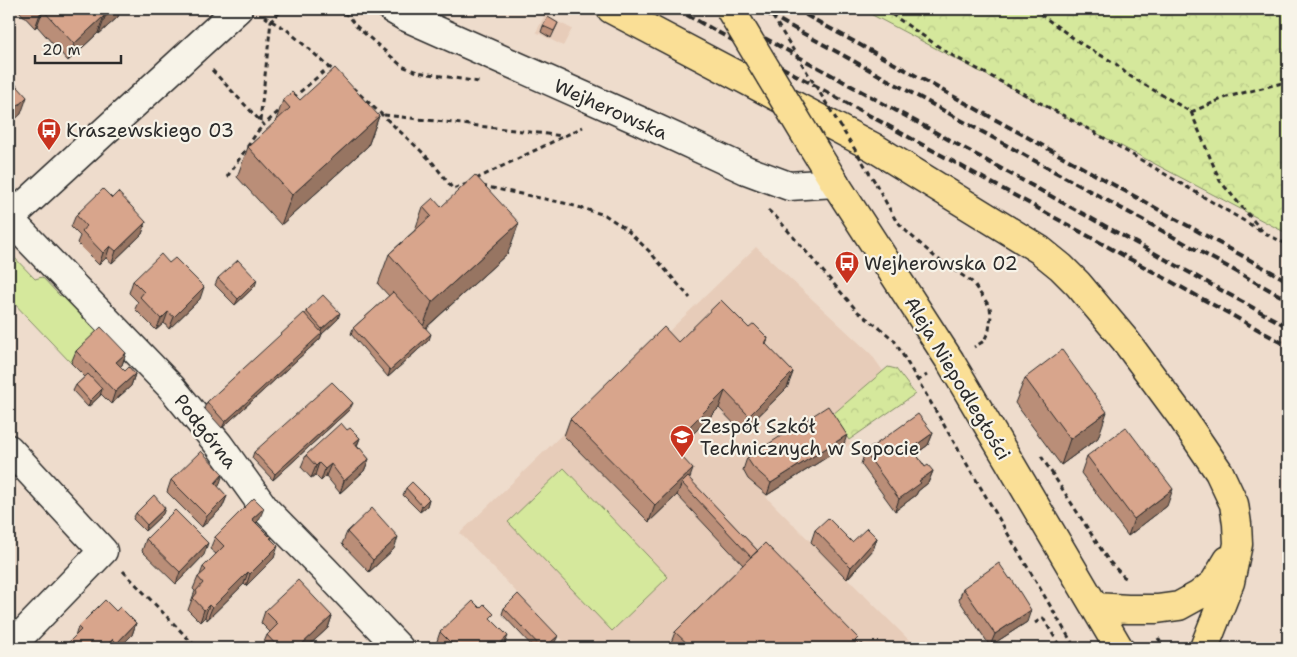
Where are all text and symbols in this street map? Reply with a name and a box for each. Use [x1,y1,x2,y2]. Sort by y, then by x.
scale bar [35,32,121,64]
text: 20 m [42,40,81,60]
street label: Wejherowska [550,73,672,146]
bus stop icon: Kraszewskiego 03 [36,117,62,151]
place label: Kraszewskiego 03 [66,118,234,143]
bus stop icon: Wejherowska 02 [834,250,860,284]
place label: Wejherowska 02 [864,251,1018,276]
street label: Aleja Niepodległości [899,292,1016,465]
street label: Podgórna [169,389,243,474]
place label: Zespół Szkół Technicznych w Sopocie [700,414,919,461]
school or university icon: Zespół Szkół Technicznych w Sopocie [669,424,695,458]

